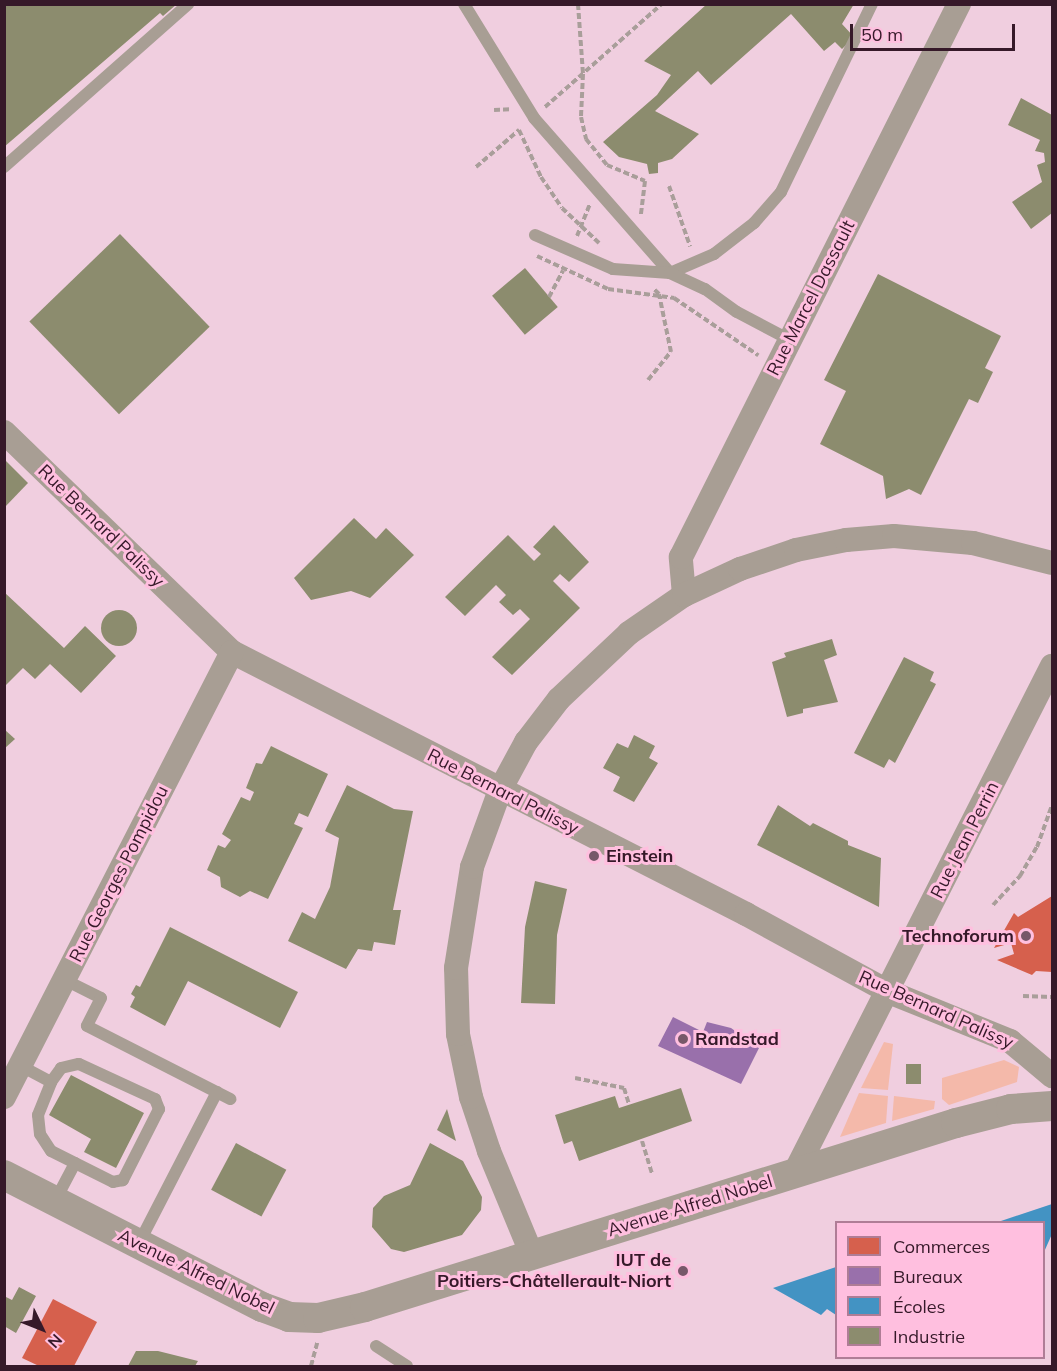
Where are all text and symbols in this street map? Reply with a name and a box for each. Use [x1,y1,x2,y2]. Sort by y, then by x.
scale bar [853,12,1018,50]
text: 50 m [861,23,903,46]
street label: Rue Marcel Dassault [762,217,860,379]
street label: Rue Bernard Palissy [33,460,169,592]
street label: Rue Bernard Palissy [424,744,582,840]
street label: Rue Jean Perrin [926,778,1004,902]
street label: Rue Georges Pompidou [65,782,173,966]
place label: Einstein [606,845,673,867]
marker: Einstein [587,849,601,863]
place label: Technoforum [902,925,1014,947]
marker: Technoforum [1019,929,1033,943]
street label: Rue Bernard Palissy [855,966,1017,1054]
place label: Randstad [695,1028,779,1050]
marker: Randstad [676,1032,690,1046]
street label: Avenue Alfred Nobel [605,1171,775,1241]
legend [835,1221,1045,1359]
street label: Avenue Alfred Nobel [114,1225,278,1319]
text: Commerces [893,1235,990,1258]
place label: IUT de Poitiers-Châtellerault-Niort [437,1250,671,1292]
marker: IUT de Poitiers-Châtellerault-Niort [676,1264,690,1278]
text: Bureaux [893,1265,963,1288]
text: Écoles [893,1295,946,1318]
north arrow [12,1299,72,1359]
text: Industrie [893,1325,965,1348]
text: N [44,1330,67,1353]

